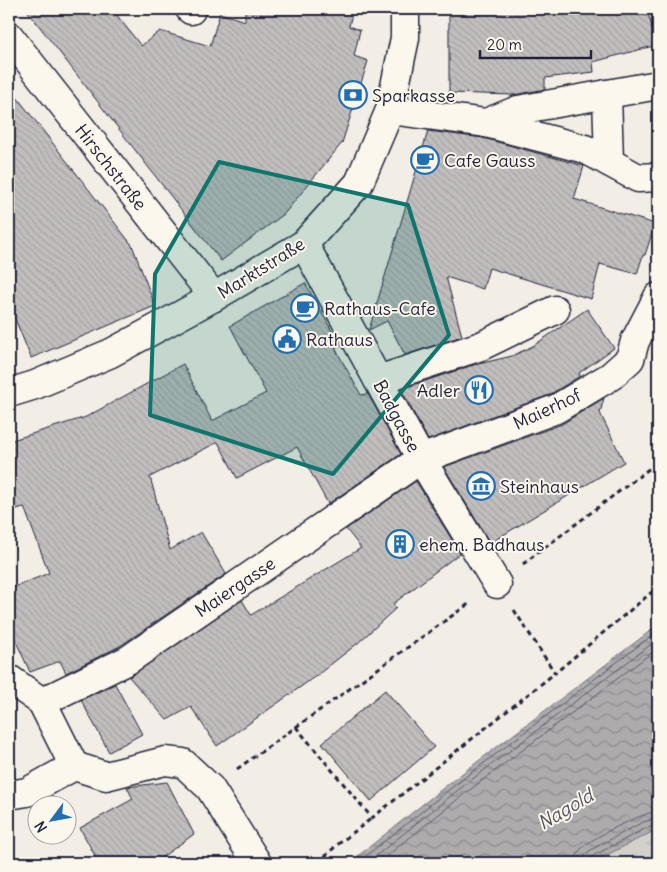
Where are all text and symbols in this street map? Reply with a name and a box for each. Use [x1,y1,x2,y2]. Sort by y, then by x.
scale bar [480,28,591,60]
text: 20 m [487,35,522,54]
bank icon: Sparkasse [338,80,368,110]
place label: Sparkasse [372,84,455,107]
street label: Hirschstraße [70,119,152,215]
cafe icon: Cafe Gauss [410,145,440,175]
place label: Cafe Gauss [444,149,535,172]
street label: Marktstraße [213,232,309,304]
cafe icon: Rathaus-Cafe [290,293,320,323]
place label: Rathaus-Cafe [324,297,436,320]
public building icon: Rathaus [272,324,302,354]
place label: Rathaus [306,328,373,351]
restaurant icon: Adler [464,375,494,405]
street label: Badgasse [368,376,426,456]
place label: Adler [417,379,461,402]
street label: Maierhof [509,383,586,435]
museum icon: Steinhaus [466,471,496,501]
place label: Steinhaus [500,475,579,498]
building icon: ehem. Badhaus [385,529,415,559]
place label: ehem. Badhaus [419,533,544,556]
street label: Maiergasse [190,552,280,622]
water label: Nagold [533,782,600,835]
north arrow [28,794,78,844]
text: N [31,818,51,836]

